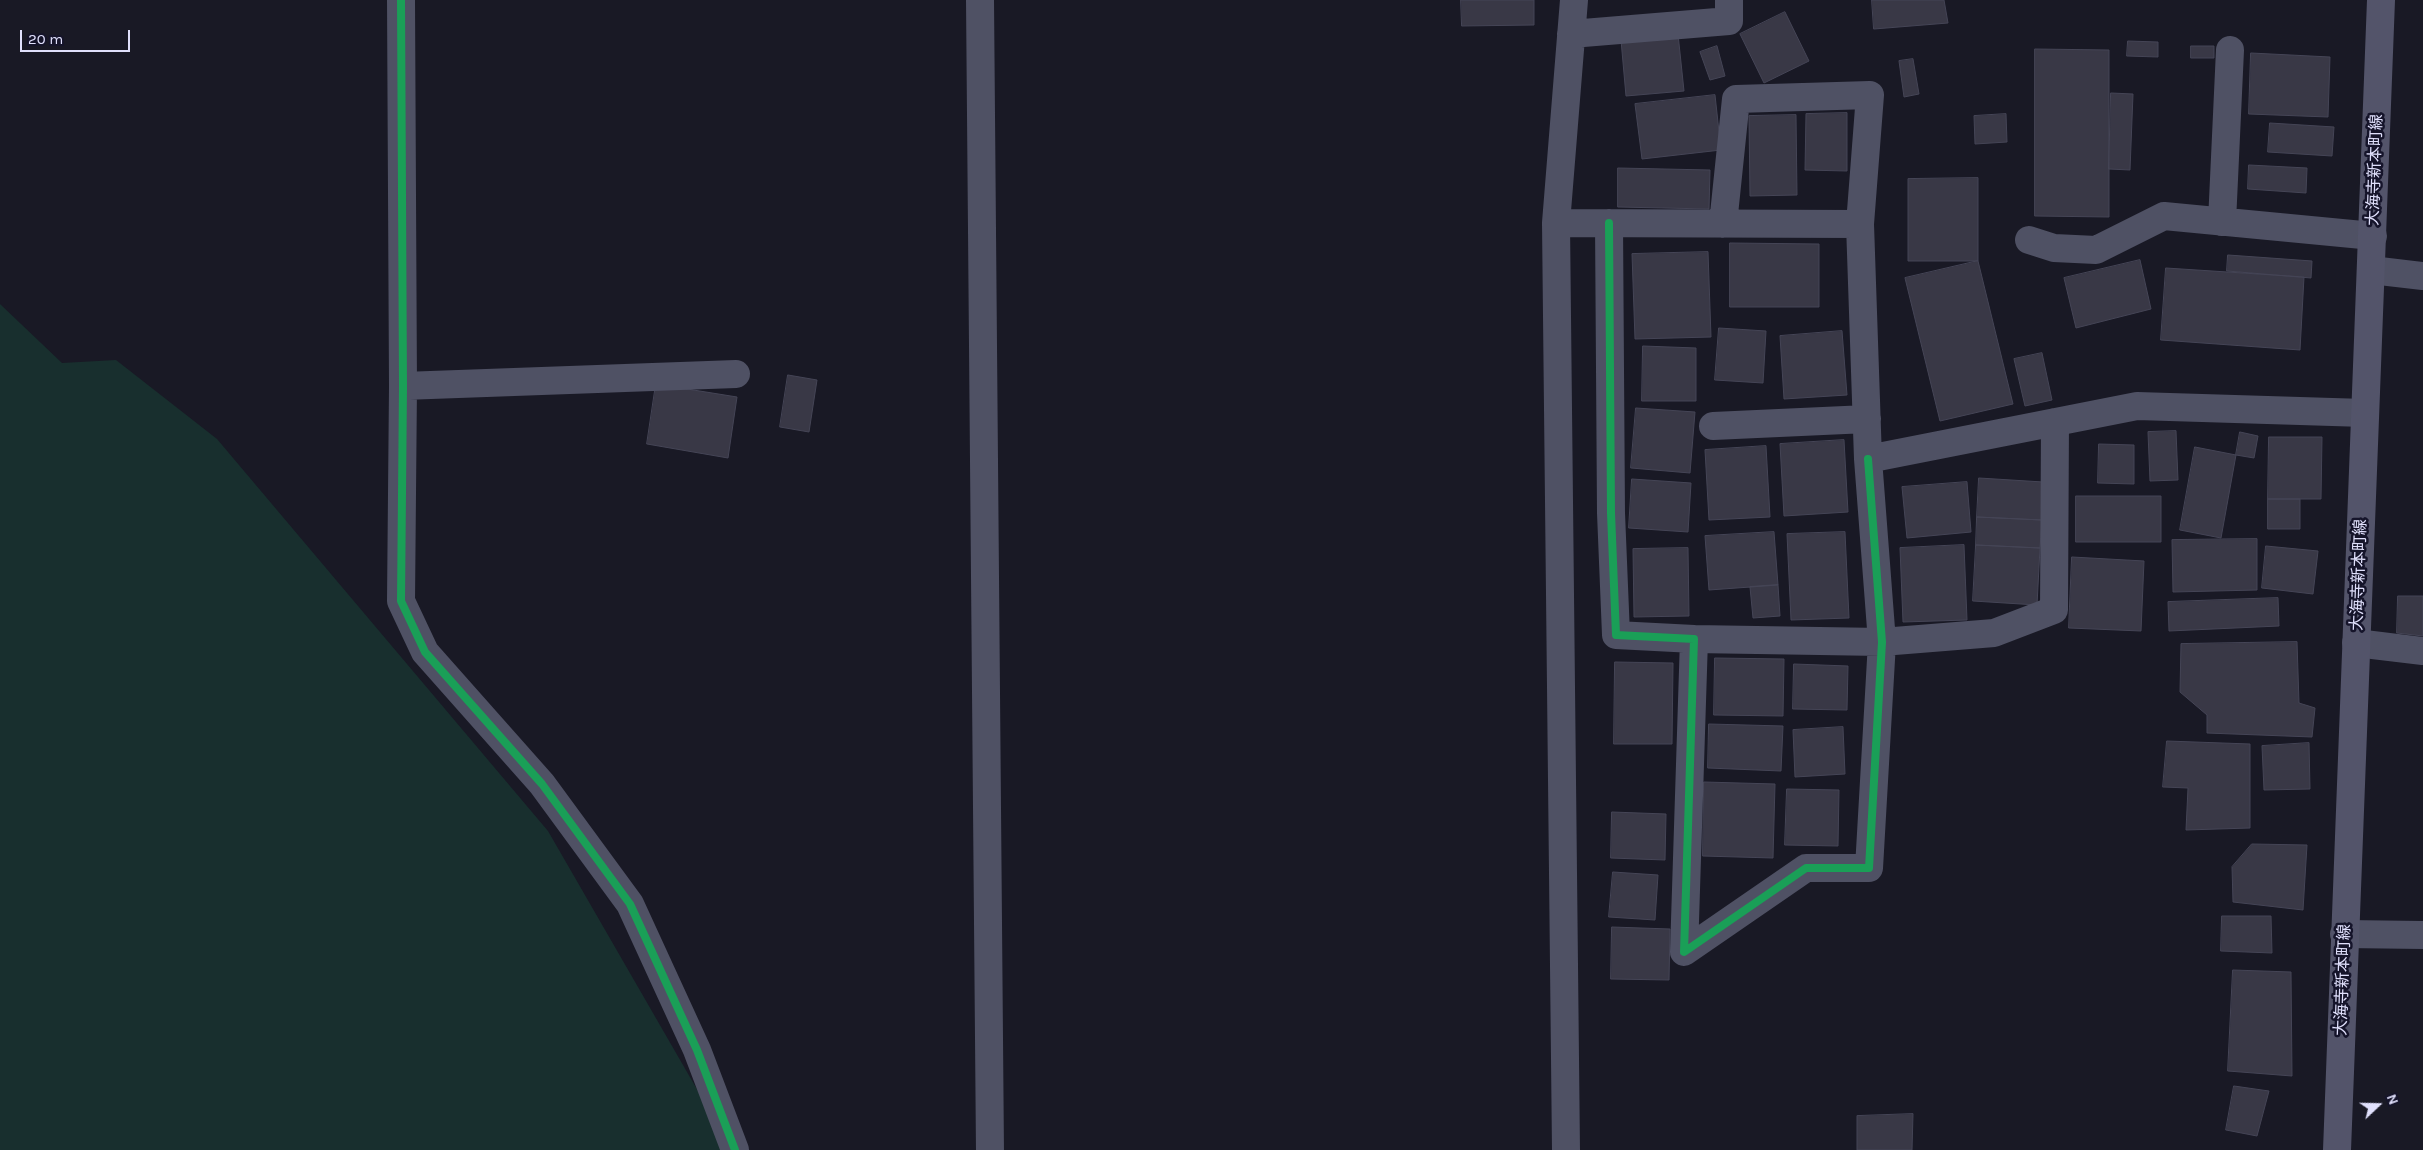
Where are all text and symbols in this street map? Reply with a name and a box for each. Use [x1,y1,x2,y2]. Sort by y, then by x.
scale bar [22,20,132,52]
text: 20 m [28,30,63,48]
street label: 大海寺新本町線 [2363,114,2387,226]
street label: 大海寺新本町線 [2347,519,2371,631]
street label: 大海寺新本町線 [2331,924,2355,1036]
north arrow [2353,1080,2403,1130]
text: N [2383,1092,2402,1107]

